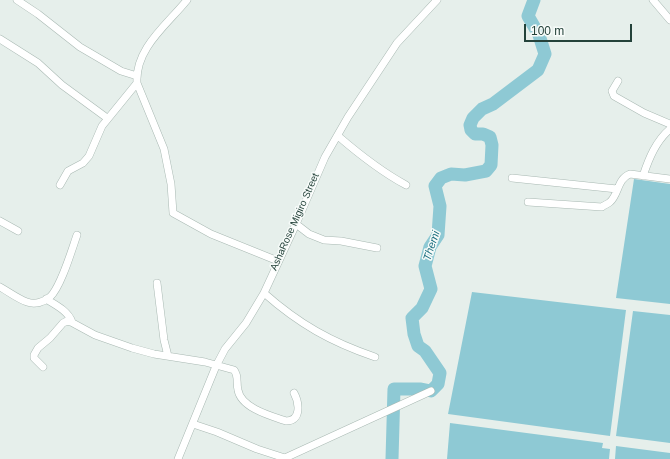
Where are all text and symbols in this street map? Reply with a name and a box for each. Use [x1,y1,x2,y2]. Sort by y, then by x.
scale bar [526,16,634,42]
text: 100 m [531,24,564,38]
street label: AshaRose Migiro Street [268,171,322,273]
water label: Themi [421,229,443,263]

